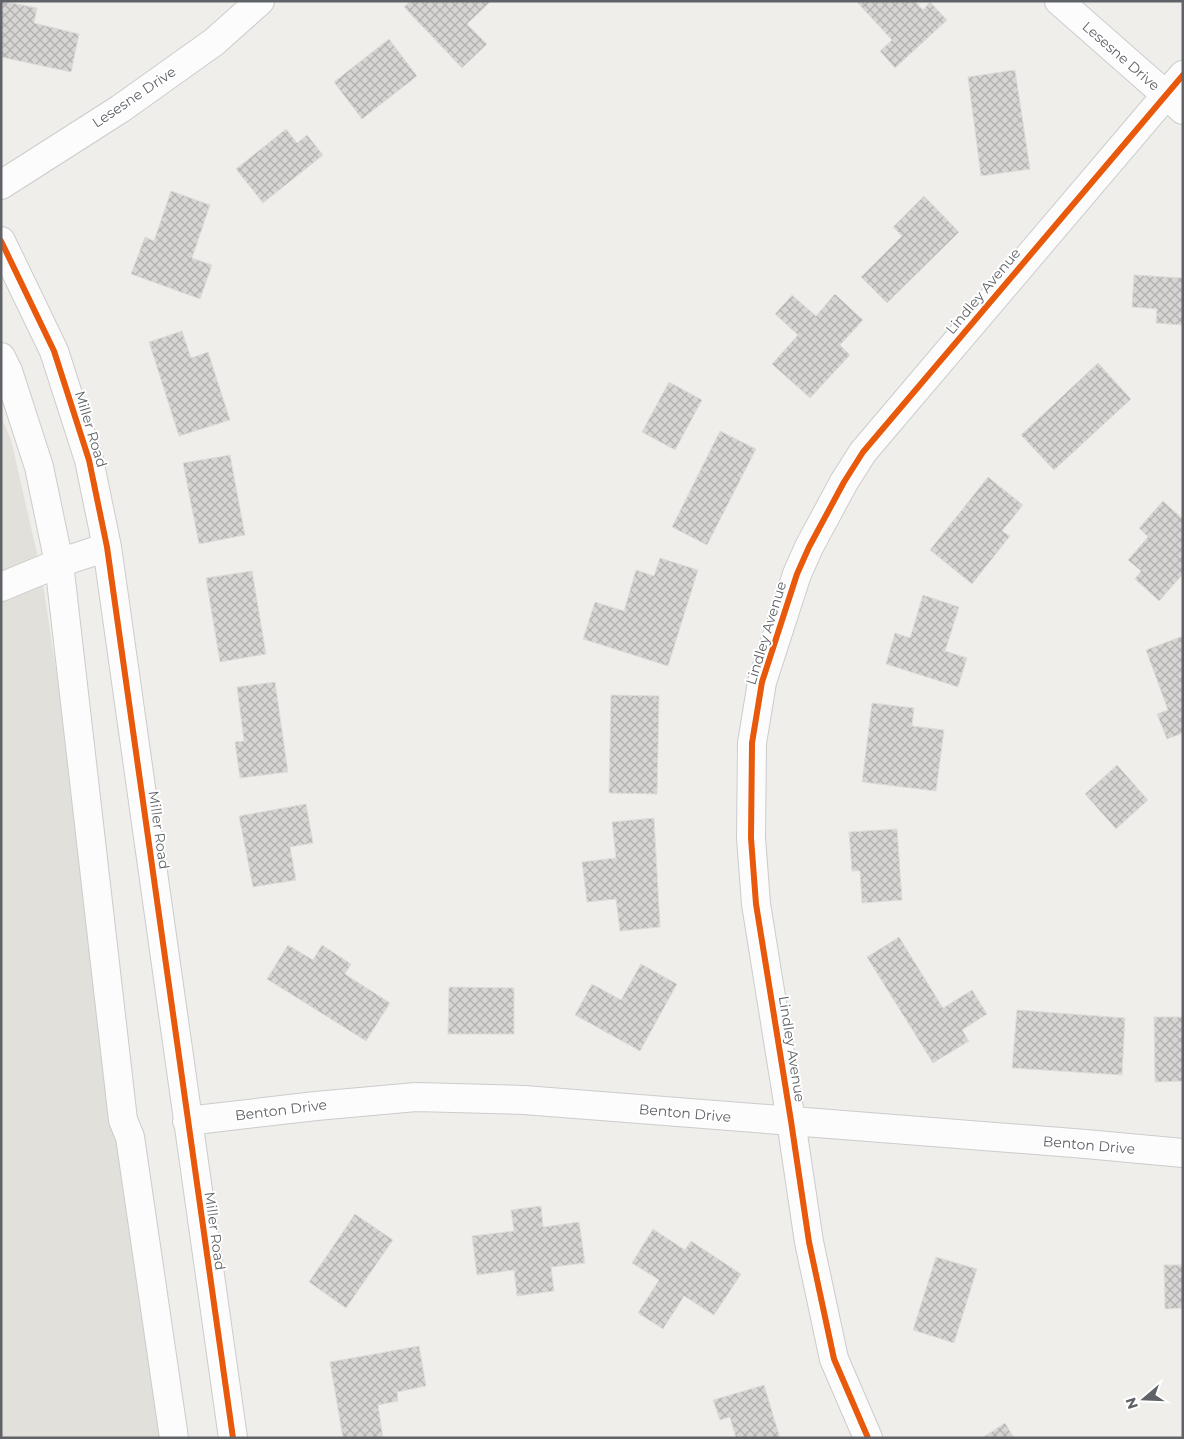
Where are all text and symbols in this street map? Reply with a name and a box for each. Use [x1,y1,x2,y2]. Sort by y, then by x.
street label: Lesesne Drive [1078,17,1164,95]
street label: Lesesne Drive [89,62,179,132]
street label: Lindley Avenue [942,244,1024,338]
street label: Miller Road [71,389,111,469]
street label: Lindley Avenue [742,579,790,687]
street label: Miller Road [145,790,173,870]
street label: Lindley Avenue [775,995,809,1103]
street label: Benton Drive [234,1095,328,1125]
street label: Benton Drive [638,1100,732,1126]
street label: Benton Drive [1042,1132,1136,1158]
street label: Miller Road [201,1191,229,1271]
north arrow [1119,1374,1169,1424]
text: N [1121,1395,1142,1412]

